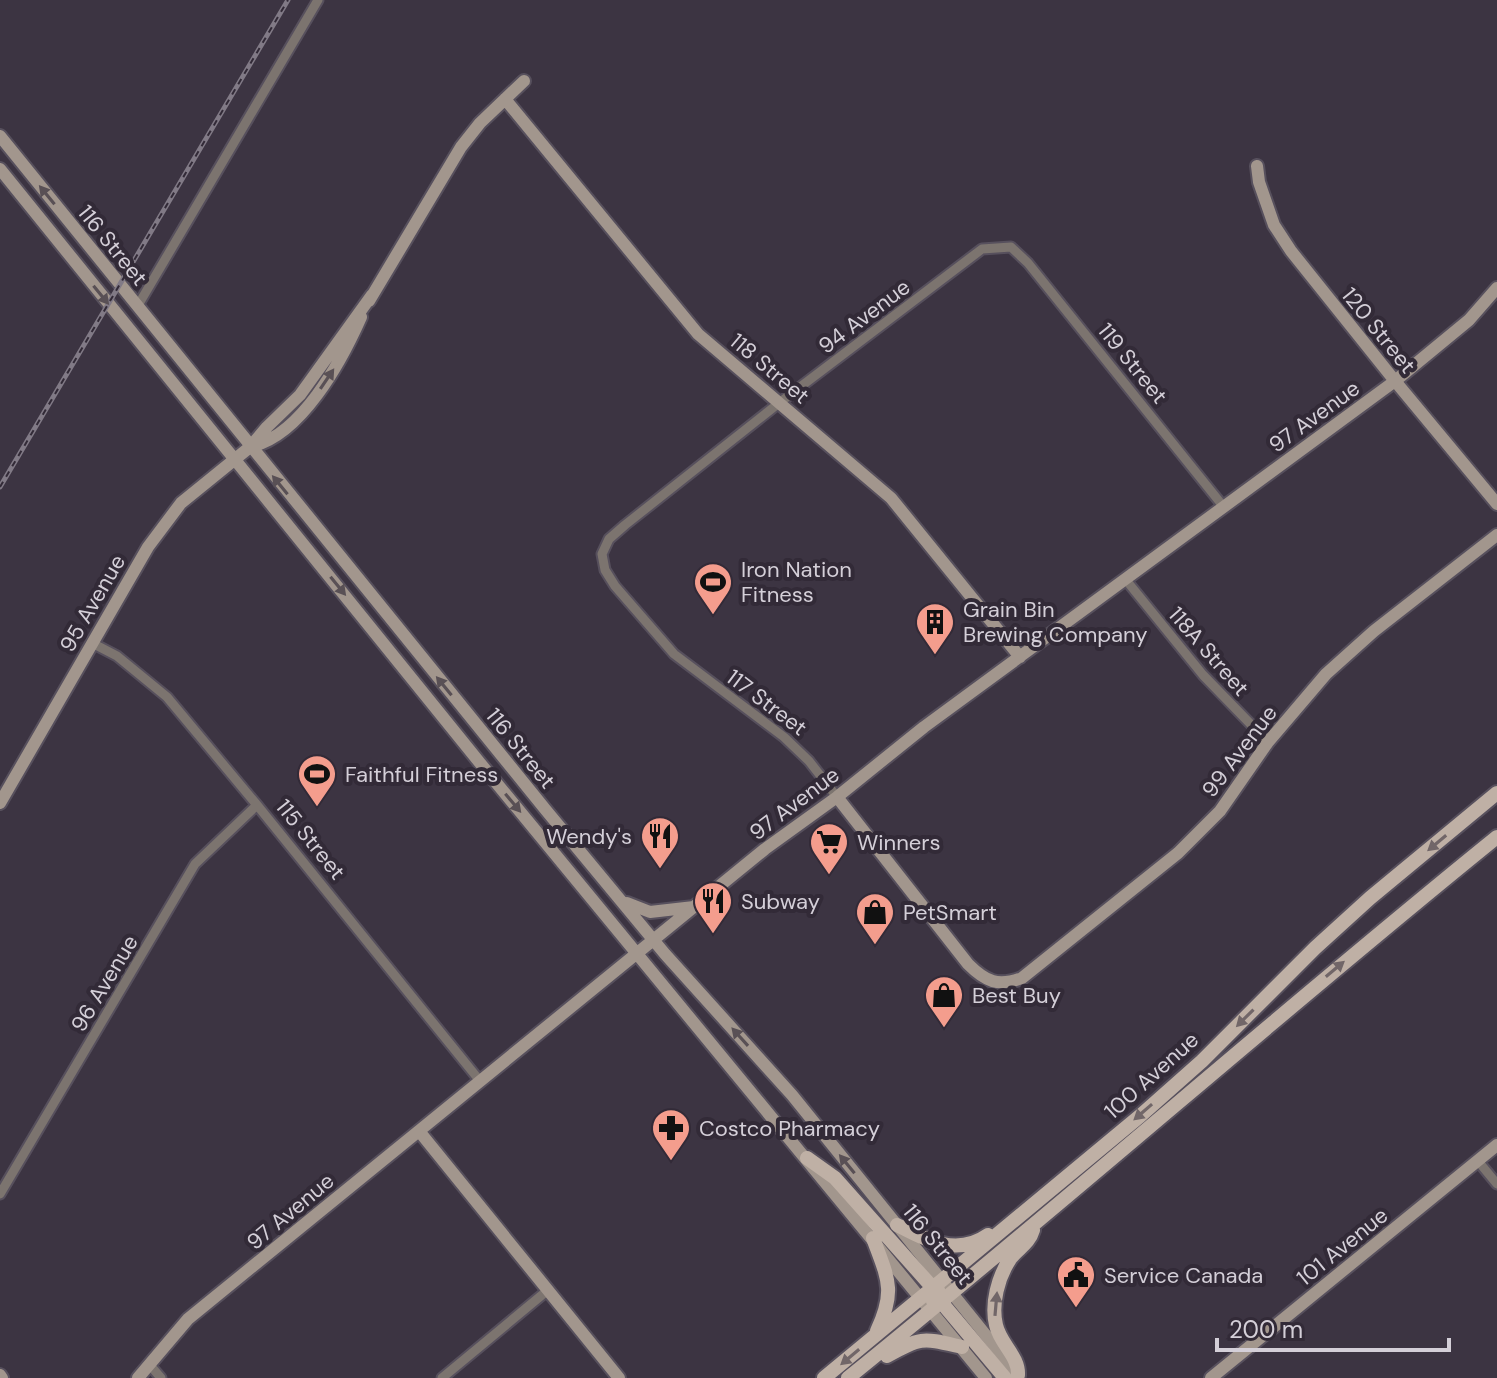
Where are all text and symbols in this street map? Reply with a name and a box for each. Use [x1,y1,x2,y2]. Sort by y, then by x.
one-way arrow [39,185,56,205]
street label: 116 Street [71,199,154,292]
street label: 94 Avenue [813,272,916,360]
street label: 120 Street [1335,281,1422,379]
one-way arrow [93,285,110,306]
street label: 119 Street [1091,317,1174,410]
street label: 118 Street [724,327,816,410]
one-way arrow [319,369,334,390]
street label: 97 Avenue [1263,374,1366,459]
one-way arrow [272,475,289,495]
street label: 95 Avenue [53,549,132,657]
place label: Iron Nation Fitness [741,555,852,609]
sports icon: Iron Nation Fitness [692,561,734,616]
one-way arrow [329,576,345,596]
place label: Grain Bin Brewing Company [963,595,1148,649]
building icon: Grain Bin Brewing Company [914,601,956,656]
street label: 118A Street [1162,601,1255,702]
street label: 117 Street [721,663,813,742]
one-way arrow [437,676,453,696]
street label: 99 Avenue [1195,699,1284,803]
street label: 116 Street [479,702,562,795]
sports icon: Faithful Fitness [296,753,338,808]
place label: Faithful Fitness [345,760,498,789]
street label: 97 Avenue [743,760,845,847]
street label: 115 Street [269,793,352,885]
one-way arrow [504,793,521,813]
restaurant icon: Wendy's [639,815,681,870]
supermarket icon: Winners [808,821,850,876]
place label: Wendy's [546,822,632,851]
place label: Winners [857,828,941,857]
one-way arrow [1427,834,1447,851]
restaurant icon: Subway [692,880,734,935]
place label: Subway [741,887,820,916]
shop icon: PetSmart [854,891,896,946]
place label: PetSmart [903,898,997,927]
street label: 96 Avenue [64,929,145,1037]
one-way arrow [1325,961,1345,978]
shop icon: Best Buy [923,974,965,1029]
place label: Best Buy [972,981,1061,1010]
one-way arrow [1236,1008,1255,1027]
street label: 100 Avenue [1098,1025,1205,1125]
one-way arrow [732,1027,749,1047]
one-way arrow [1134,1103,1153,1121]
pharmacy icon: Costco Pharmacy [650,1107,692,1162]
place label: Costco Pharmacy [699,1114,880,1143]
one-way arrow [840,1154,856,1174]
street label: 97 Avenue [241,1166,340,1256]
street label: 116 Street [896,1198,979,1291]
street label: 101 Avenue [1291,1201,1394,1292]
public building icon: Service Canada [1055,1254,1097,1309]
place label: Service Canada [1104,1261,1263,1290]
one-way arrow [990,1291,1003,1316]
scale bar [1217,1302,1449,1352]
text: 200 m [1229,1314,1303,1345]
one-way arrow [840,1348,860,1365]

